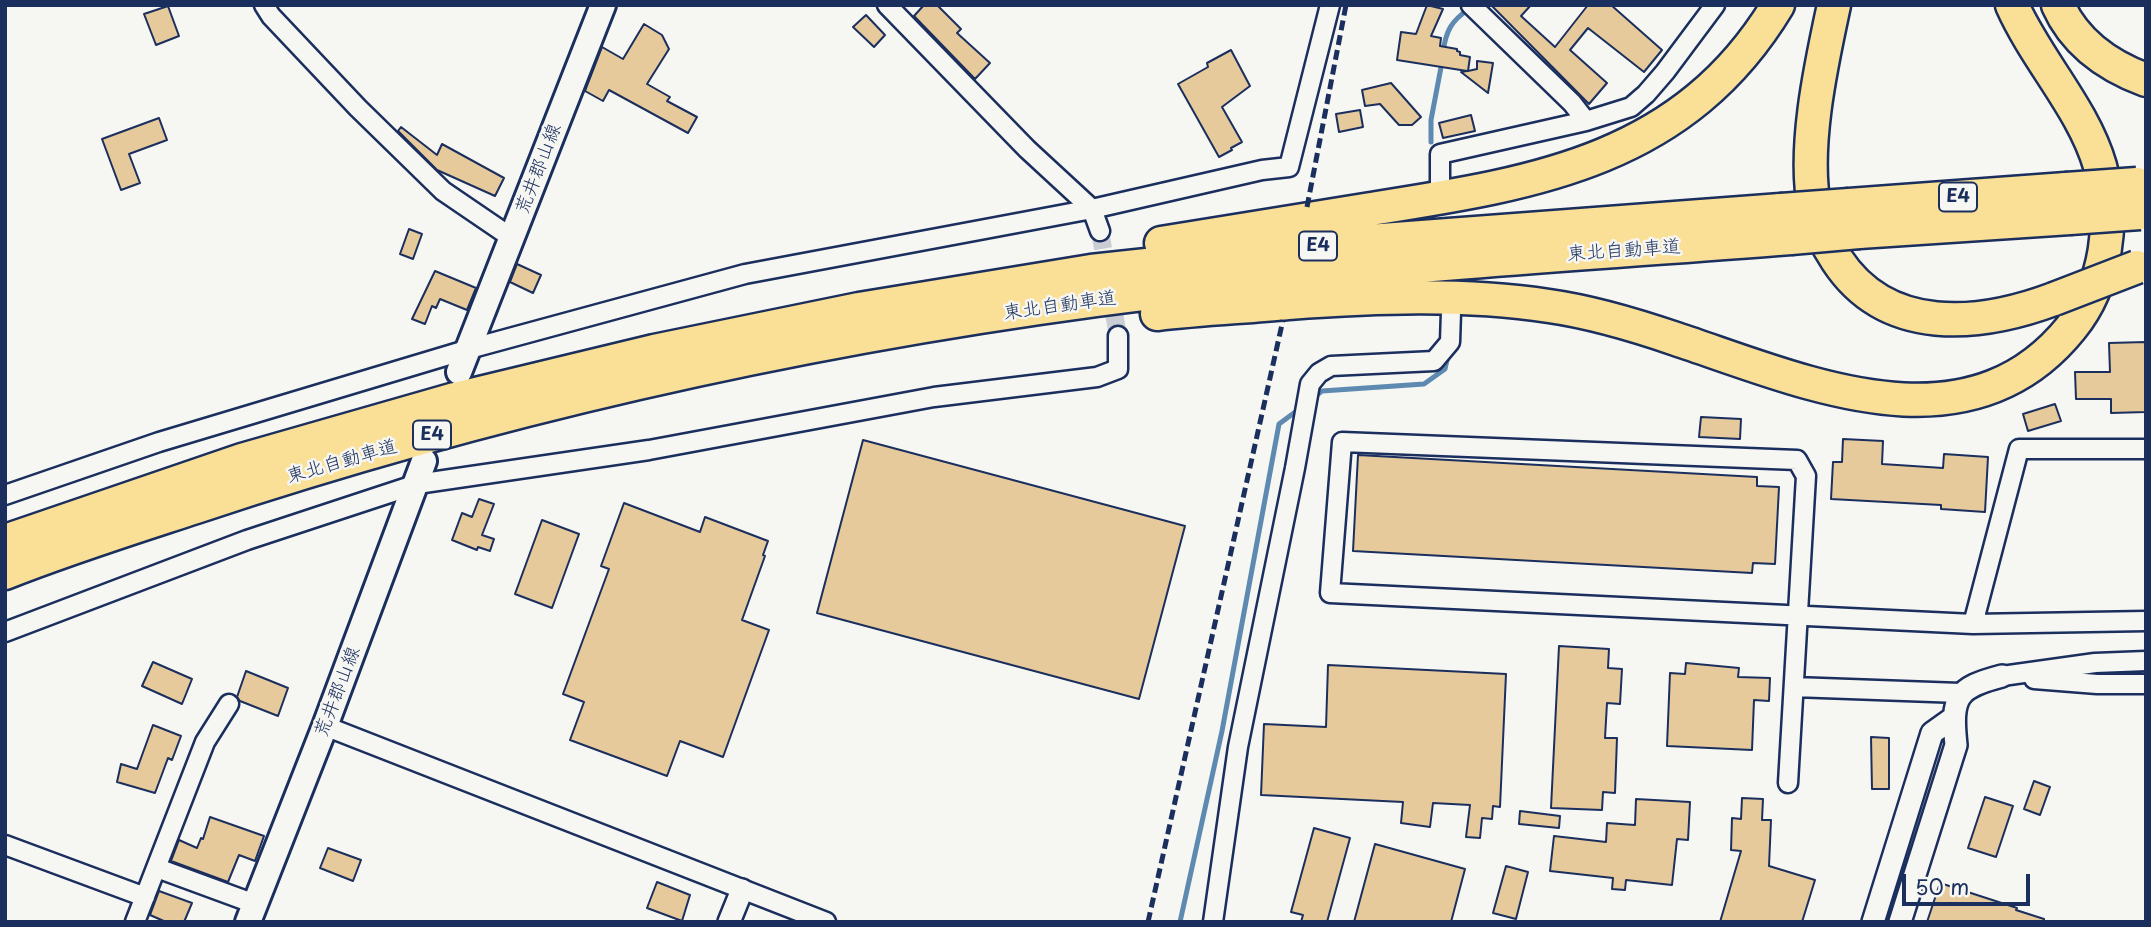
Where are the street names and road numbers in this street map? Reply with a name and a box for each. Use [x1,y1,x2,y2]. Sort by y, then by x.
street label: 荒井郡山線 [511,121,567,217]
road number: E4 [1939,182,1977,212]
road number: E4 [1299,232,1337,260]
street label: 東北自動車道 [1566,236,1682,266]
street label: 東北自動車道 [1002,287,1118,325]
road number: E4 [413,421,451,450]
street label: 東北自動車道 [284,435,400,489]
street label: 荒井郡山線 [310,644,366,740]

